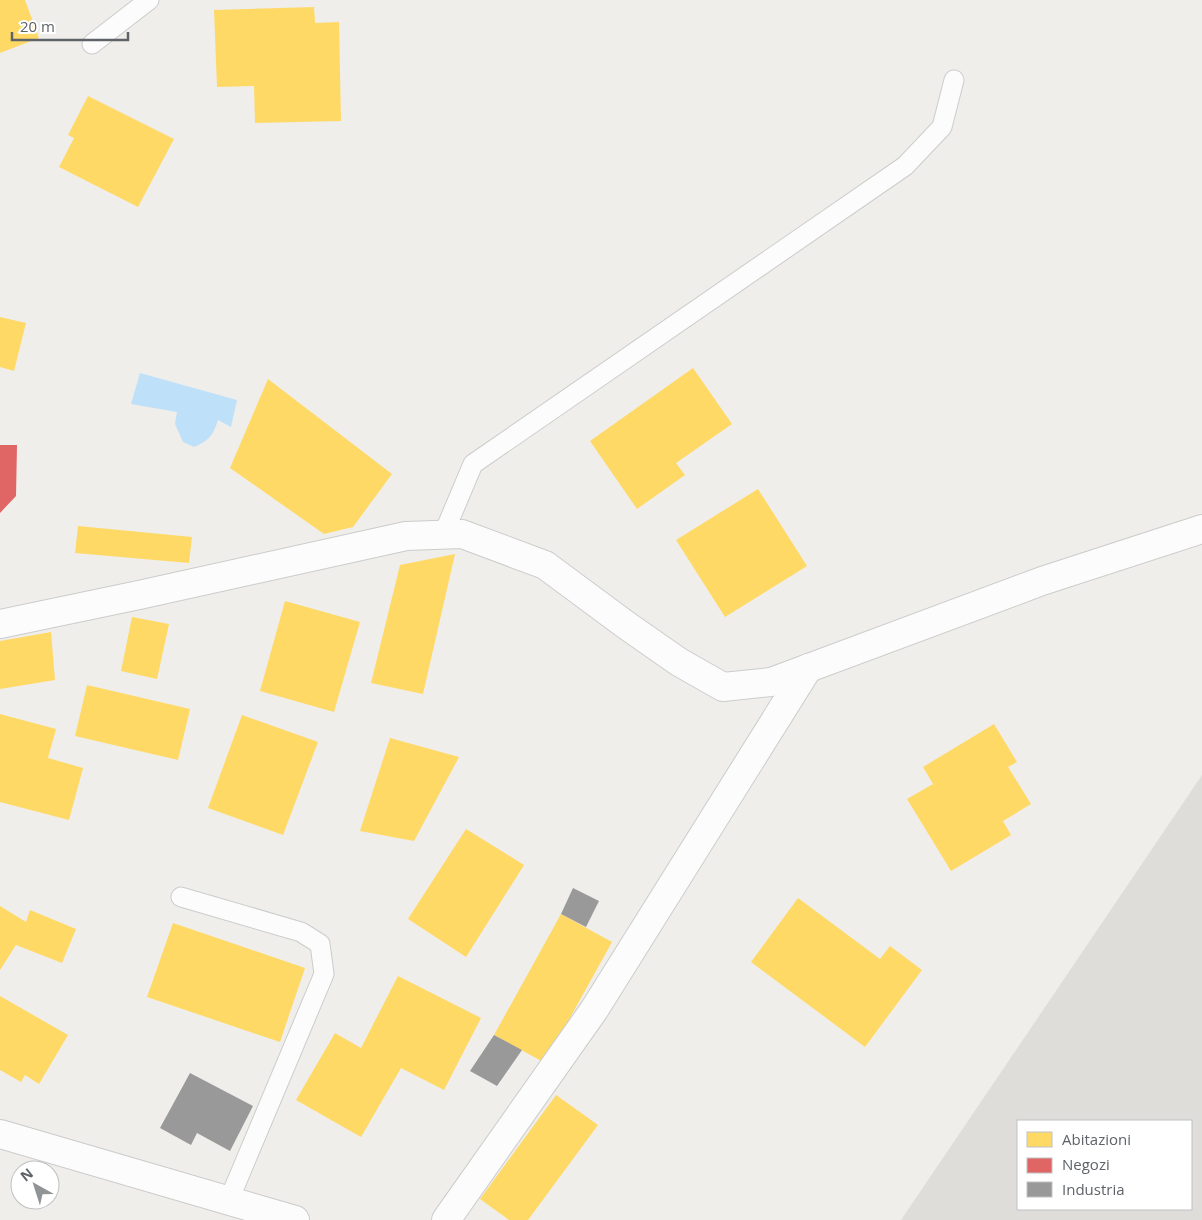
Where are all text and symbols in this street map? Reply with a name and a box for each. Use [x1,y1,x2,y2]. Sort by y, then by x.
scale bar [12,10,129,42]
text: 20 m [20,16,55,36]
legend [1017,1120,1192,1210]
text: Abitazioni [1062,1129,1131,1149]
text: Negozi [1062,1154,1110,1174]
north arrow [10,1160,60,1210]
text: N [16,1164,37,1185]
text: Industria [1062,1179,1125,1199]

